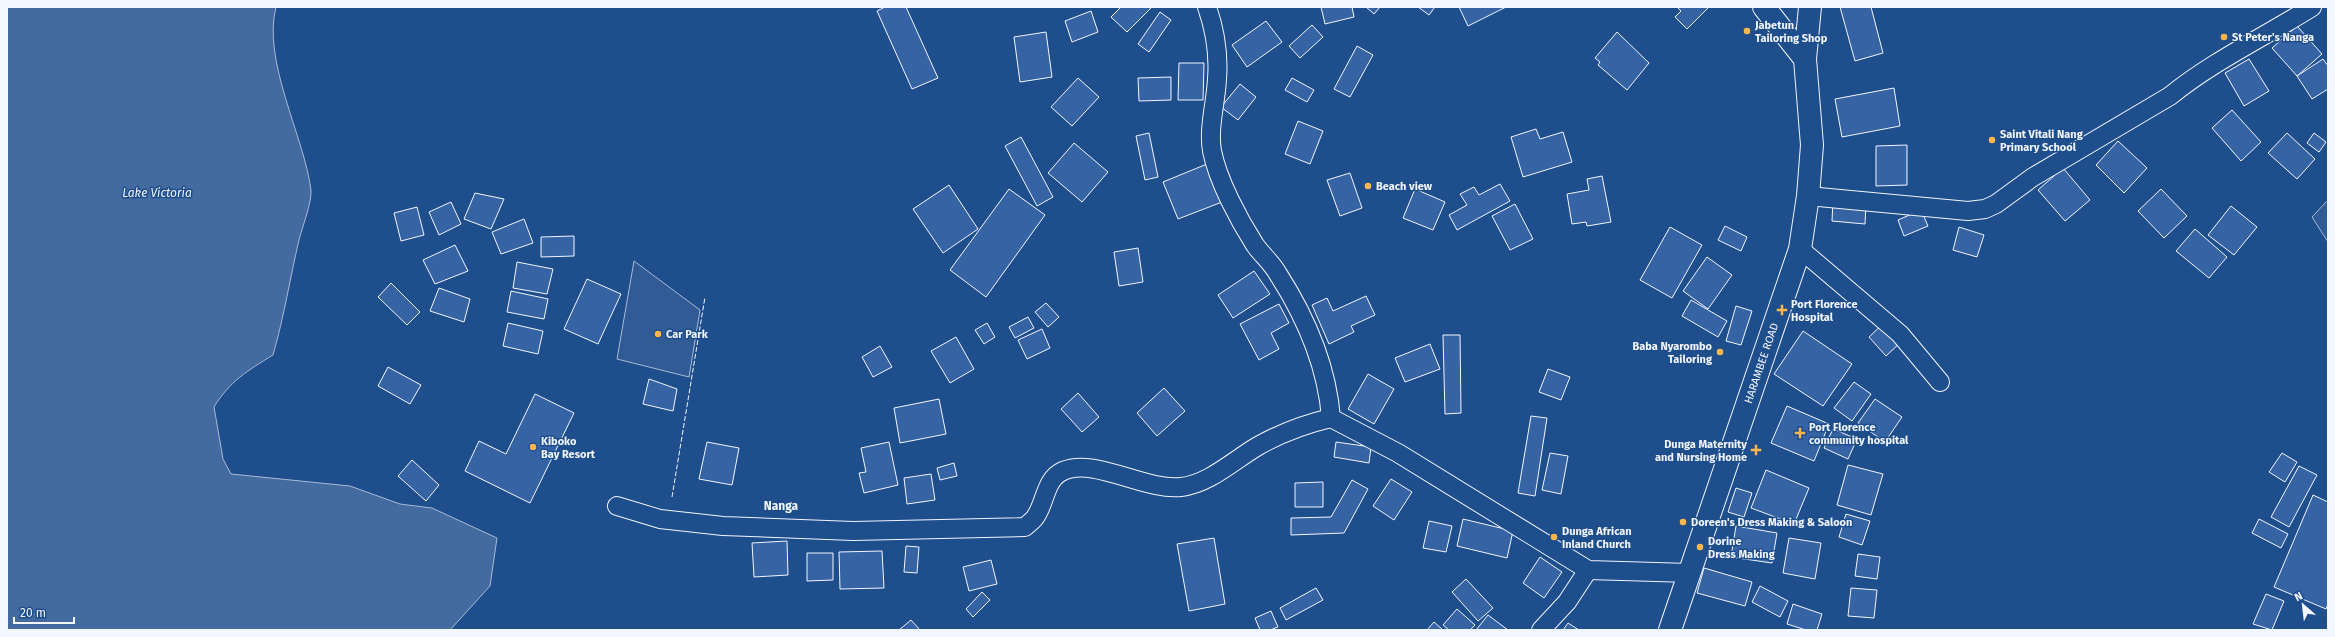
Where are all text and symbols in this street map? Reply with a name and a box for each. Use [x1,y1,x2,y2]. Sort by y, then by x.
place label: Jabetun Tailoring Shop [1754,19,1828,45]
marker: Jabetun Tailoring Shop [1742,26,1752,36]
place label: St Peter's Nanga [2232,31,2314,44]
marker: St Peter's Nanga [2219,32,2229,42]
place label: Saint Vitali Nang Primary School [2000,128,2084,154]
marker: Saint Vitali Nang Primary School [1987,135,1997,145]
place label: Beach view [1376,180,1433,193]
marker: Beach view [1363,181,1373,191]
water label: Lake Victoria [122,186,192,200]
place label: Port Florence Hospital [1791,298,1857,324]
marker: Port Florence Hospital [1776,304,1788,316]
street label: HARAMBEE ROAD [1741,321,1781,405]
place label: Car Park [666,328,709,341]
marker: Car Park [653,329,663,339]
place label: Baba Nyarombo Tailoring [1633,340,1713,366]
marker: Baba Nyarombo Tailoring [1715,347,1725,357]
place label: Port Florence community hospital [1809,421,1909,447]
marker: Port Florence community hospital [1794,427,1806,439]
place label: Kiboko Bay Resort [541,435,596,461]
place label: Dunga Maternity and Nursing Home [1655,438,1747,464]
marker: Kiboko Bay Resort [528,442,538,452]
marker: Dunga Maternity and Nursing Home [1750,444,1762,456]
district label: Nanga [764,499,799,513]
place label: Doreen's Dress Making & Saloon [1691,516,1852,529]
marker: Doreen's Dress Making & Saloon [1678,517,1688,527]
place label: Dunga African Inland Church [1562,525,1632,551]
marker: Dunga African Inland Church [1549,532,1559,542]
place label: Dorine Dress Making [1708,535,1776,561]
marker: Dorine Dress Making [1695,542,1705,552]
north arrow [2283,585,2323,625]
text: N [2292,589,2305,604]
scale bar [14,599,74,625]
text: 20 m [20,606,46,620]

